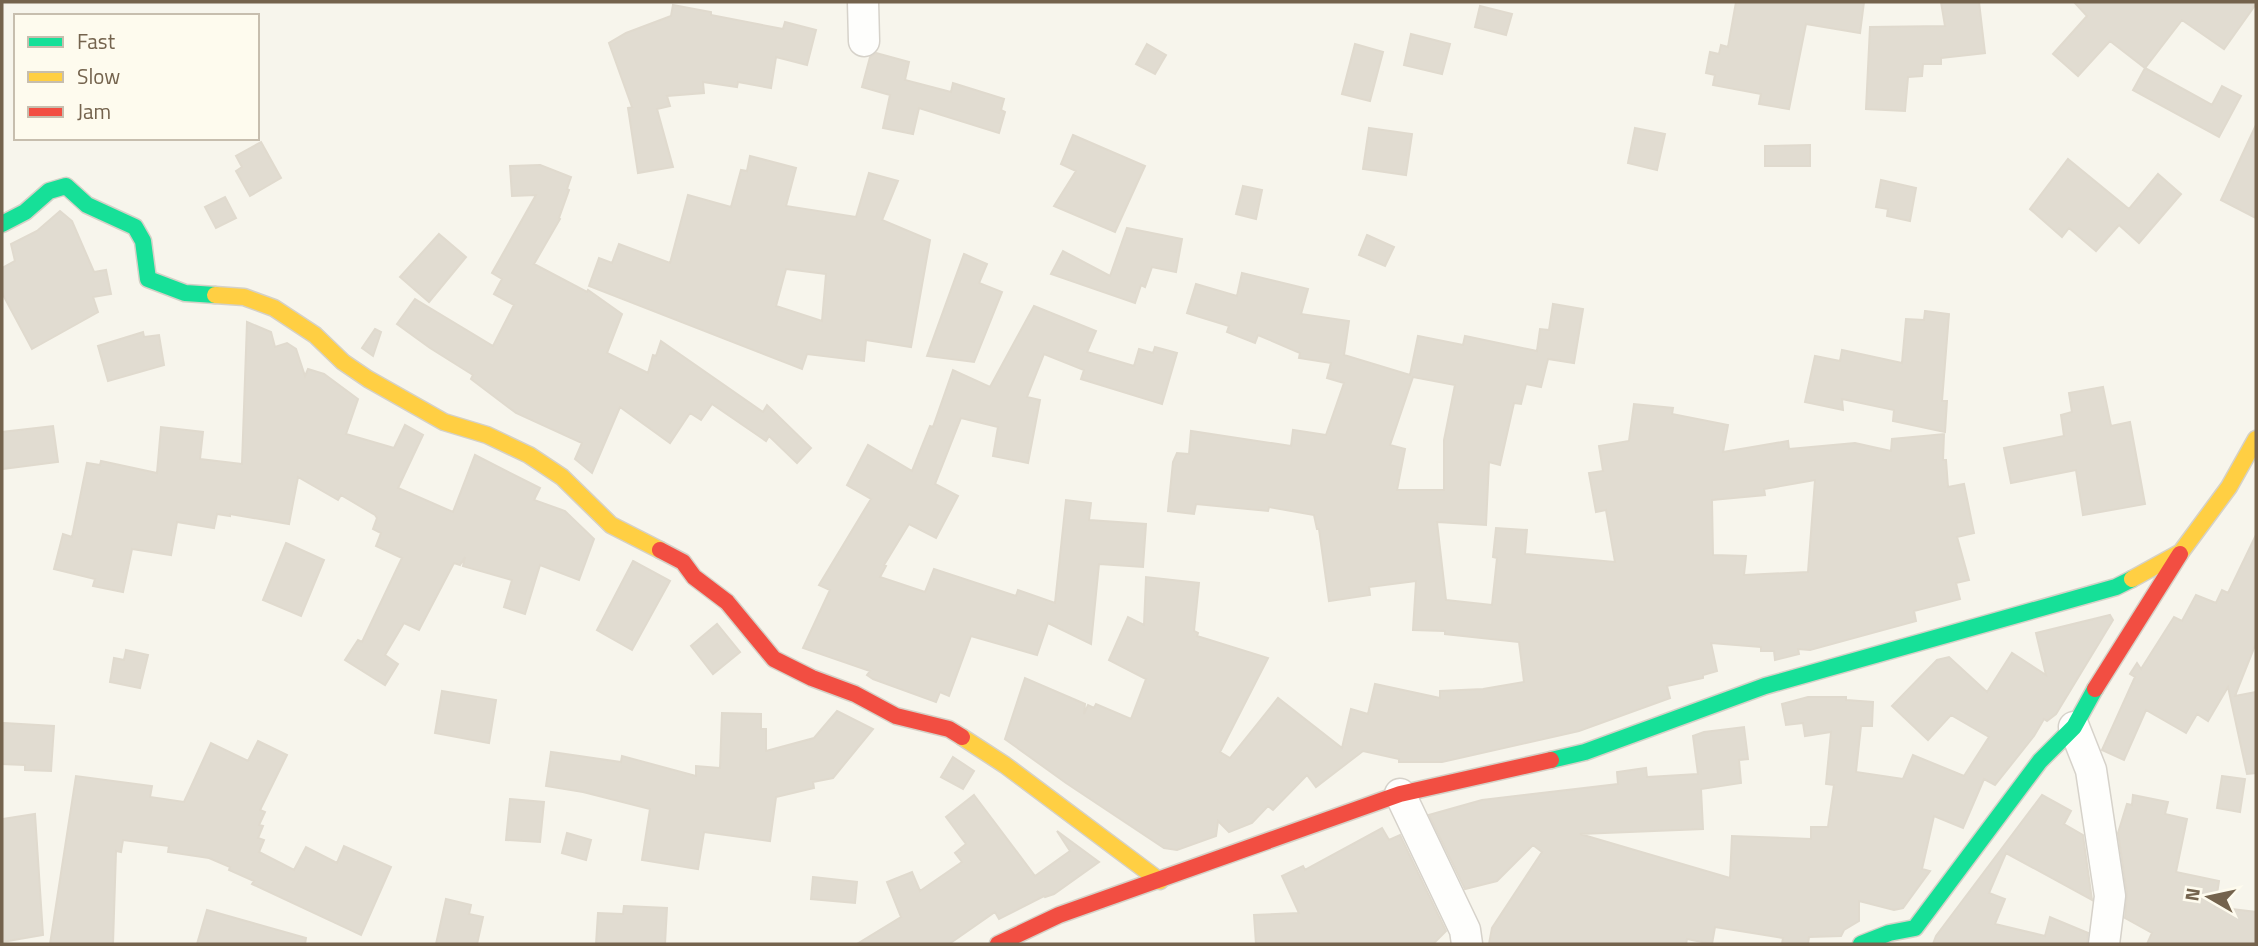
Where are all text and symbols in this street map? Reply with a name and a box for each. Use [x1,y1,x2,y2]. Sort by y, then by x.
legend [14,14,259,140]
text: Fast [77,25,116,57]
text: Slow [77,60,120,92]
text: Jam [77,95,111,127]
north arrow [2174,862,2244,932]
text: N [2176,885,2207,903]

